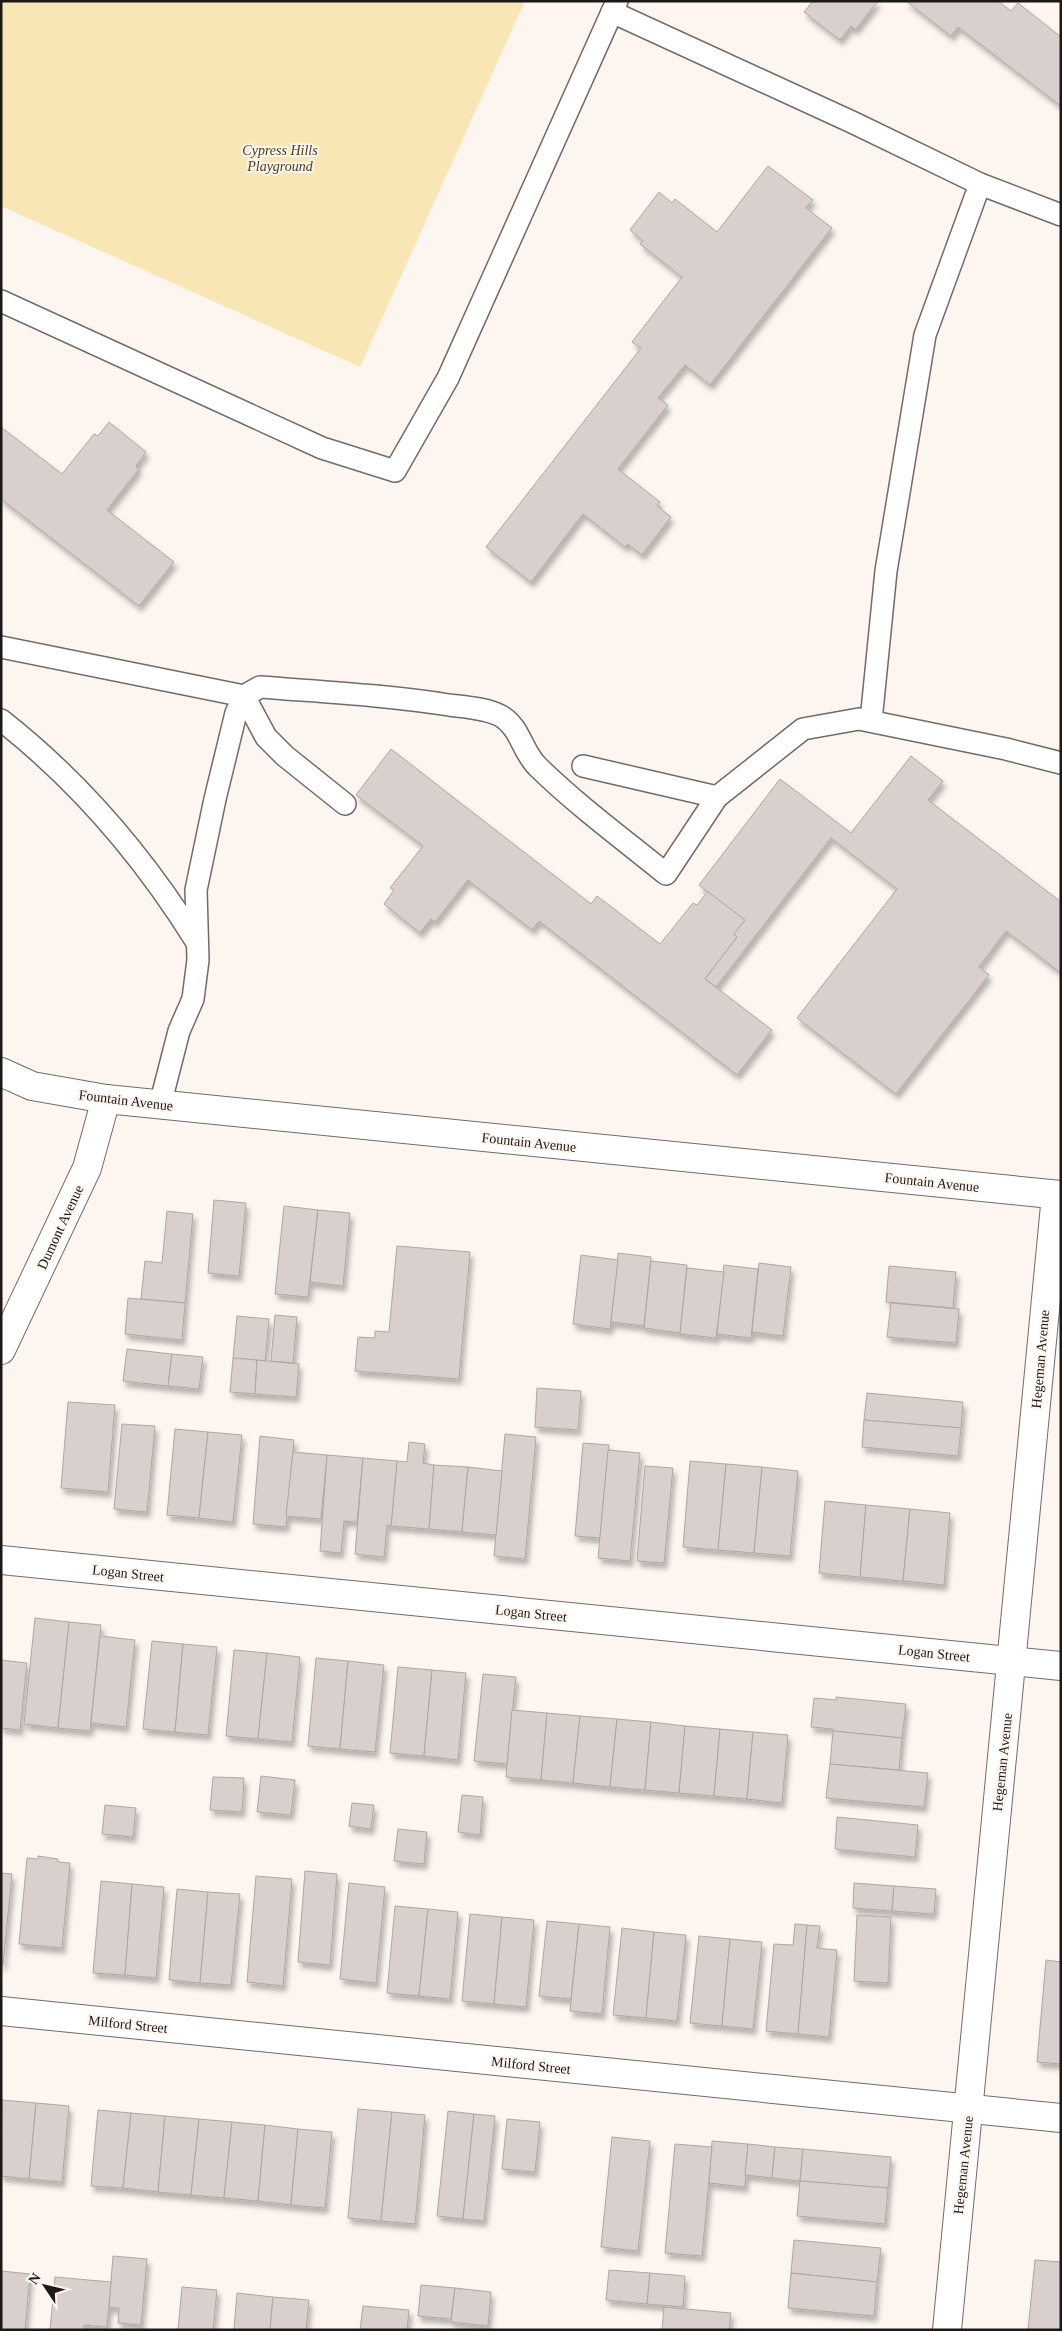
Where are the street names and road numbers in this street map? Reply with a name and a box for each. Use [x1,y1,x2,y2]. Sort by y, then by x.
street label: Fountain Avenue [78,1087,174,1114]
street label: Fountain Avenue [481,1130,577,1155]
street label: Fountain Avenue [884,1170,980,1195]
street label: Dumont Avenue [34,1183,87,1272]
street label: Hegeman Avenue [1029,1309,1052,1409]
street label: Logan Street [91,1562,165,1585]
street label: Logan Street [494,1602,568,1625]
street label: Logan Street [897,1642,971,1665]
street label: Hegeman Avenue [990,1712,1015,1812]
street label: Milford Street [88,2013,168,2036]
street label: Milford Street [491,2054,571,2077]
street label: Hegeman Avenue [951,2115,976,2215]

